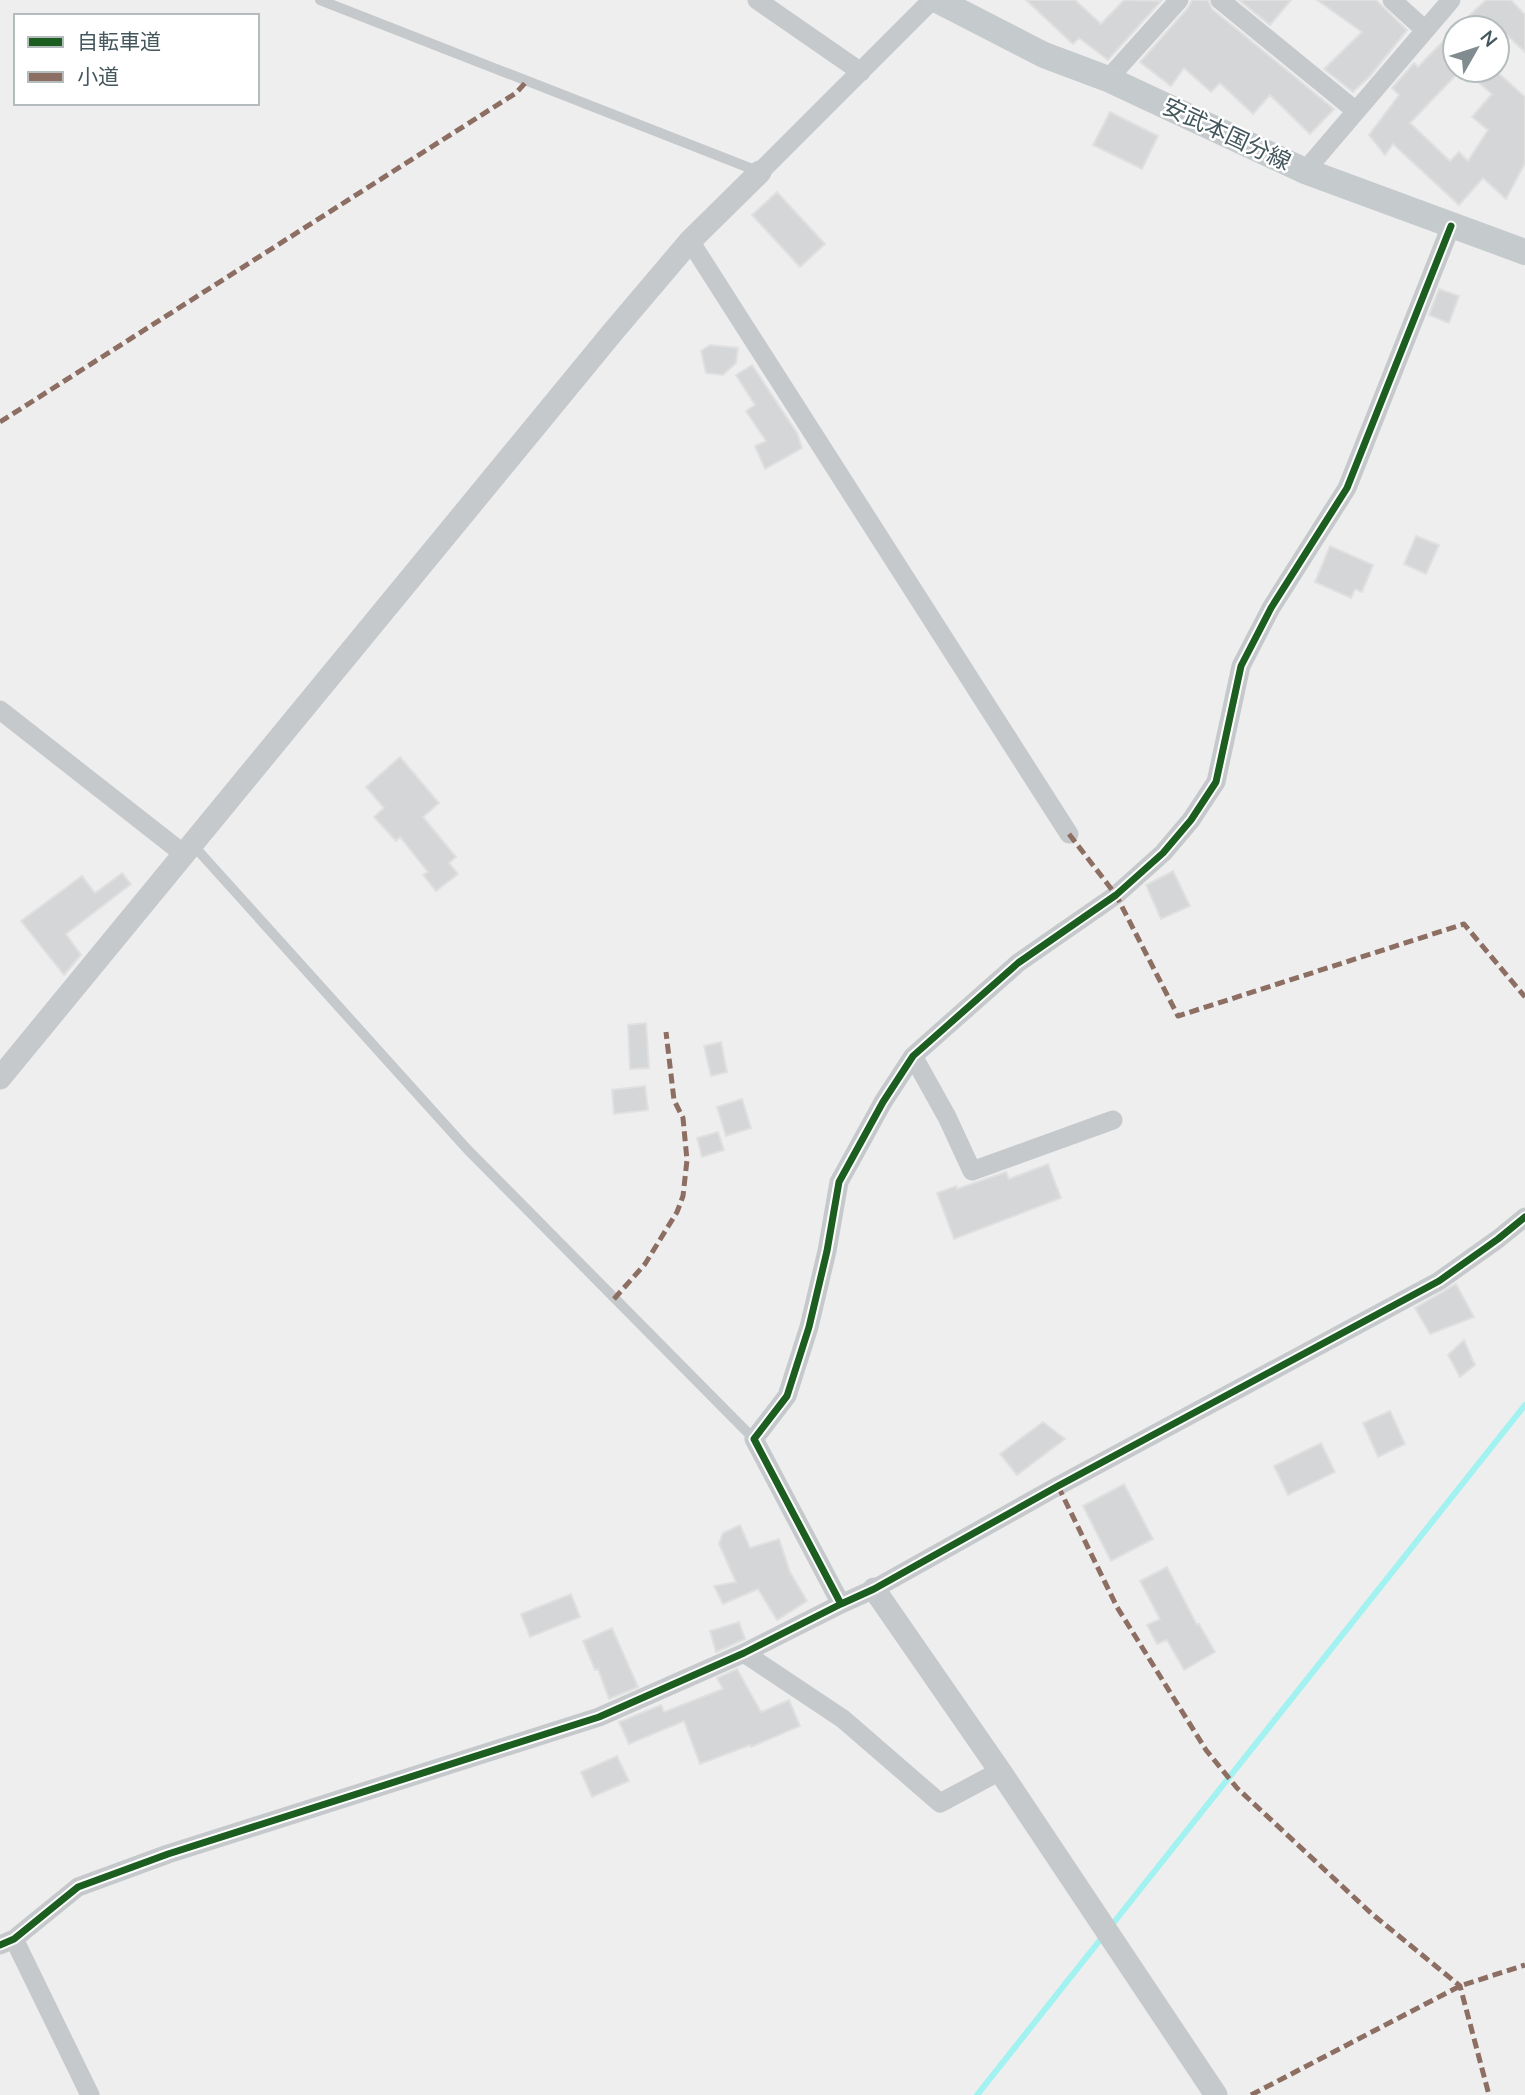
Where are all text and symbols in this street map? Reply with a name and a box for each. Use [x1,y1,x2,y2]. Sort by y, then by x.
legend [14,14,259,105]
north arrow [1441,14,1511,84]
text: N [1474,25,1503,53]
text: 自転車道 [77,28,161,56]
text: 小道 [77,63,119,91]
street label: 安武本国分線 [1158,91,1296,178]

